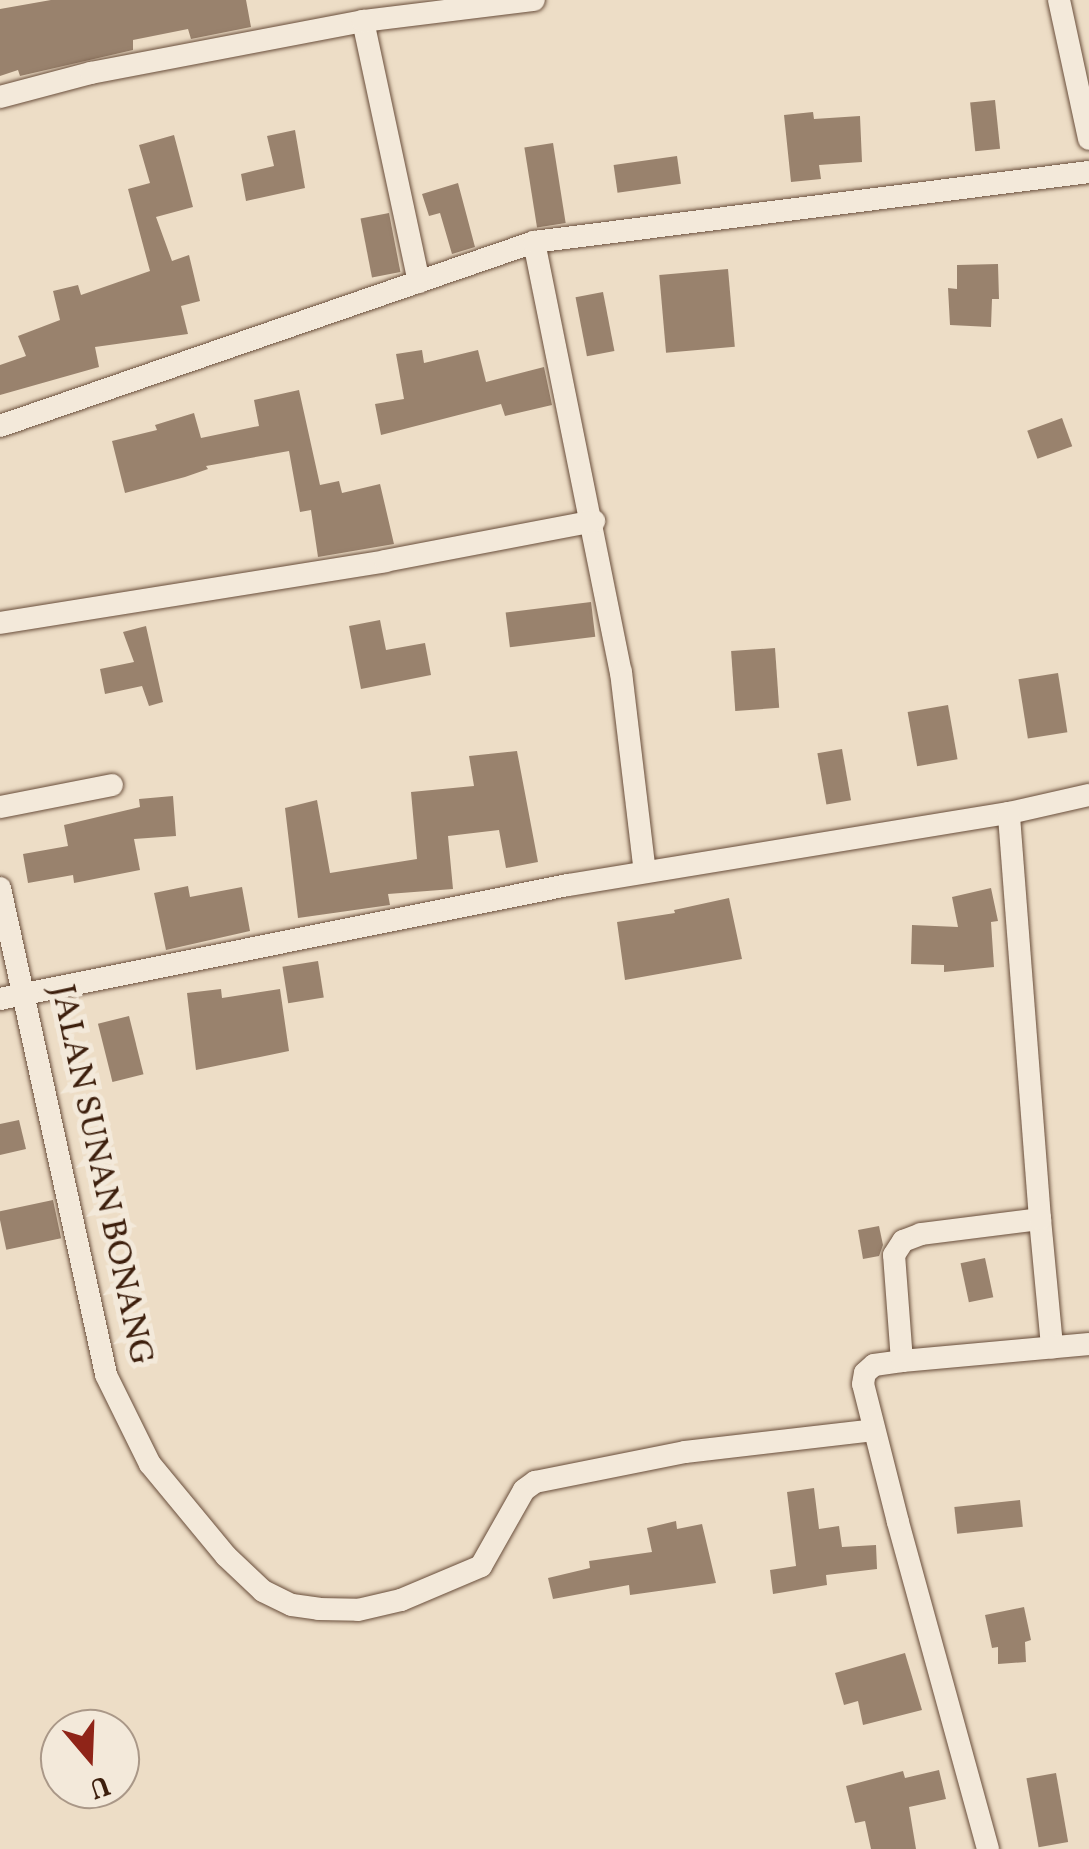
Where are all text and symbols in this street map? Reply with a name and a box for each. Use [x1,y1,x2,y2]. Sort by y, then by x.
street label: JALAN SUNAN BONANG [40,981,162,1369]
north arrow [40,1709,140,1809]
text: U [84,1764,115,1808]

